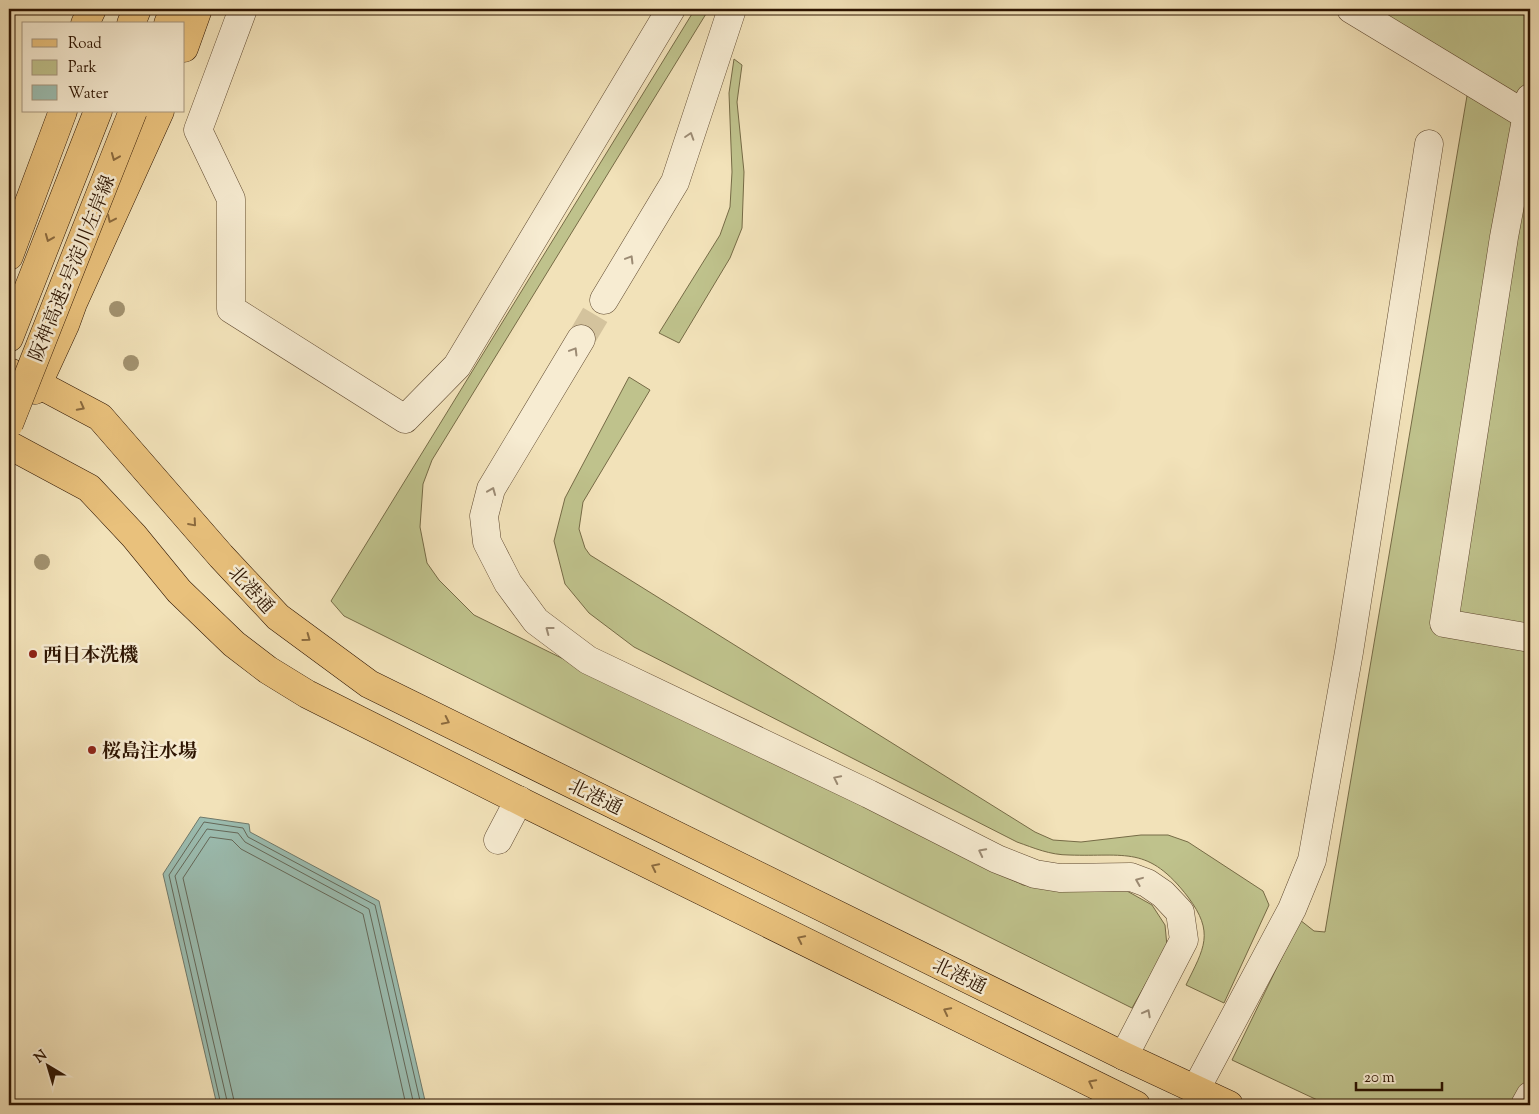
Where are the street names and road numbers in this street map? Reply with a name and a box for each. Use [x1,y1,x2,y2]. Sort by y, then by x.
street label: 阪神高速2号淀川左岸線 [24,172,123,366]
street label: 北港通 [221,561,279,621]
street label: 北港通 [563,774,626,823]
street label: 北港通 [927,953,990,1002]

